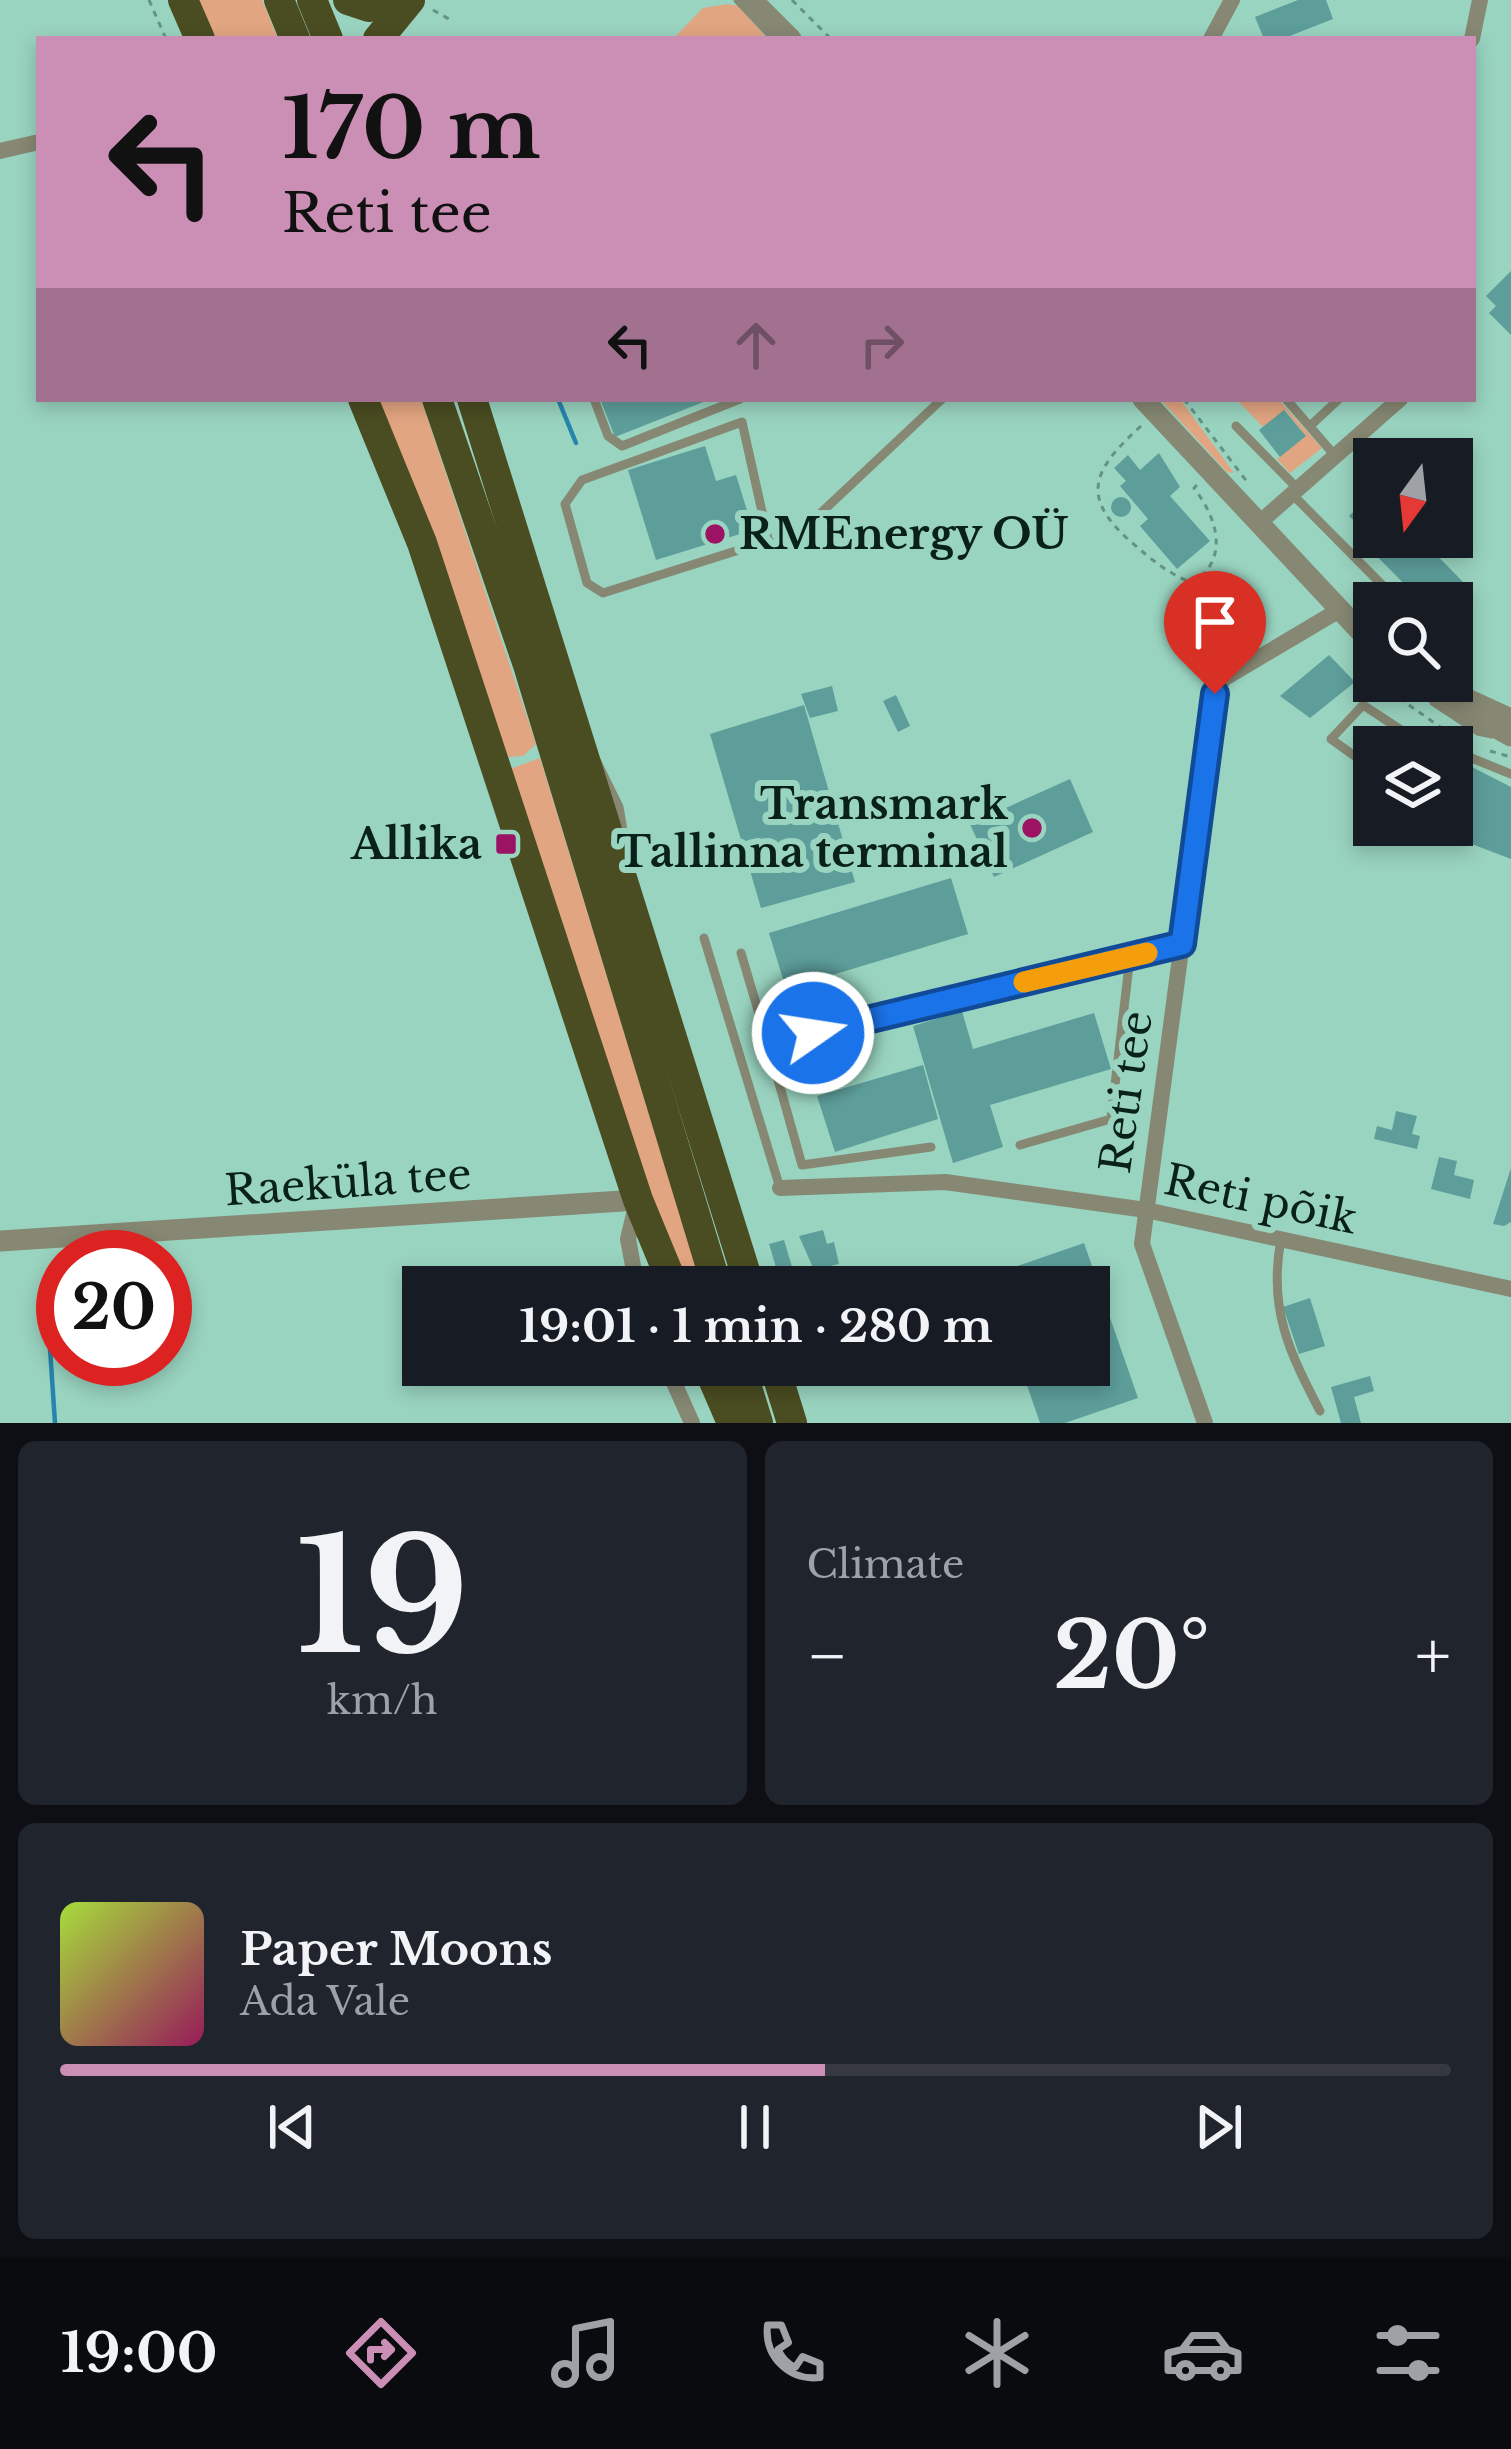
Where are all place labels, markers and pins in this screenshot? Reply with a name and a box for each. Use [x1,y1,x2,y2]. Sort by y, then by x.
place label: RMEnergy OÜ [739,508,1068,560]
marker: RMEnergy OÜ [702,521,728,547]
pin [1164,571,1266,694]
place label: Transmark Tallinna terminal [616,778,1009,878]
marker: Transmark Tallinna terminal [1019,815,1045,841]
place label: Allika [350,818,482,870]
marker: Allika [493,831,519,857]

